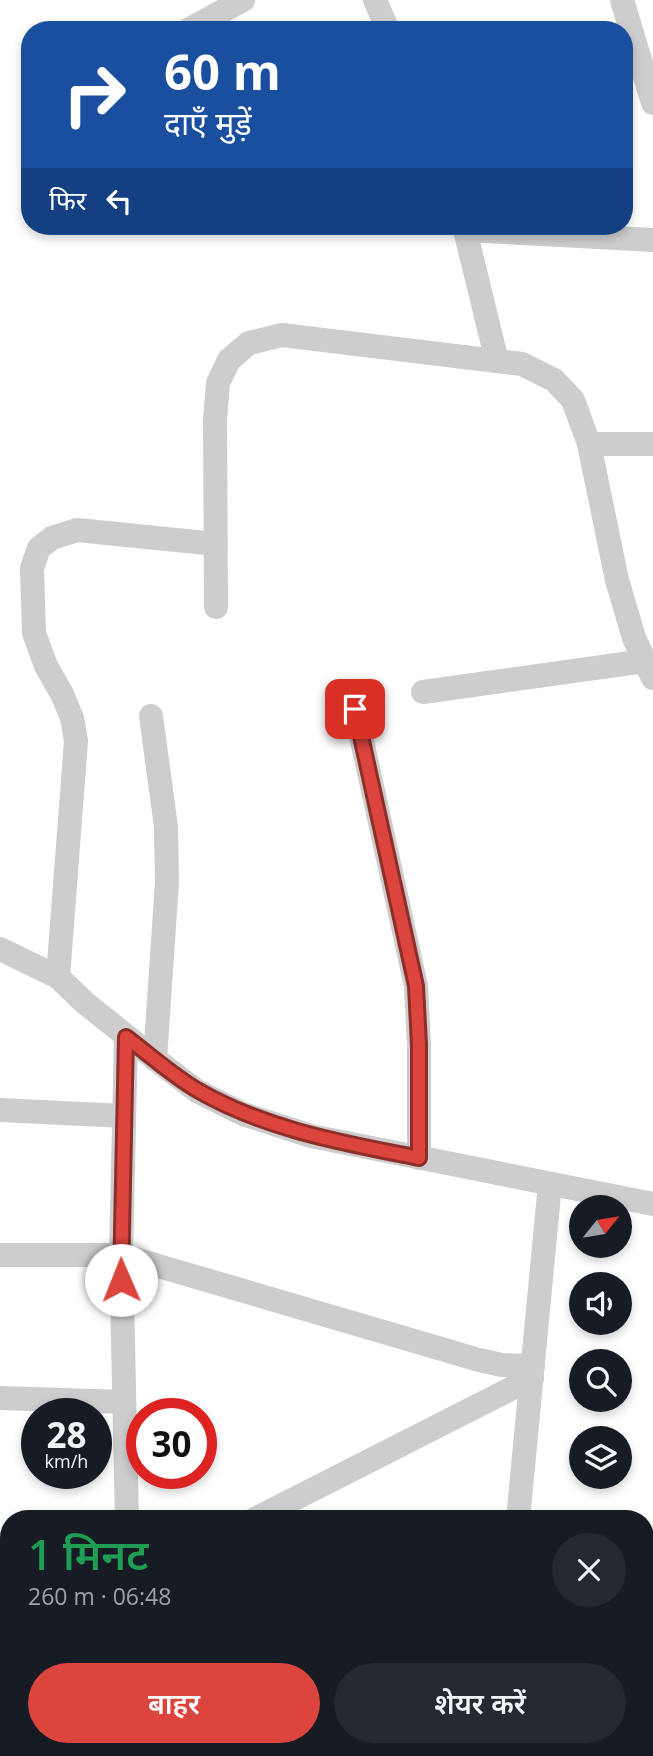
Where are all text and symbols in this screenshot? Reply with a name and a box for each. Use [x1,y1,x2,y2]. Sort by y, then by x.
text: 60 m [164,38,281,104]
icon: right [49,49,140,140]
text: दाएँ मुड़ें [164,101,252,144]
text: फिर [49,182,86,218]
icon: left [100,182,138,220]
pin [325,679,385,739]
icon: arrive [336,690,374,728]
north arrow [569,1195,632,1258]
map controls [569,1195,632,1489]
position arrow [84,1243,158,1317]
button: sound [569,1272,632,1335]
button: search [569,1349,632,1412]
speed limit sign: 30 [126,1398,217,1489]
text: 28 [46,1411,87,1458]
button: layers [569,1426,632,1489]
text: km/h [45,1449,88,1473]
text: 1 मिनट [28,1525,148,1582]
button: close [552,1533,626,1607]
text: 260 m · 06:48 [28,1580,171,1612]
button: बाहर [28,1663,320,1743]
button: शेयर करें [334,1663,626,1743]

